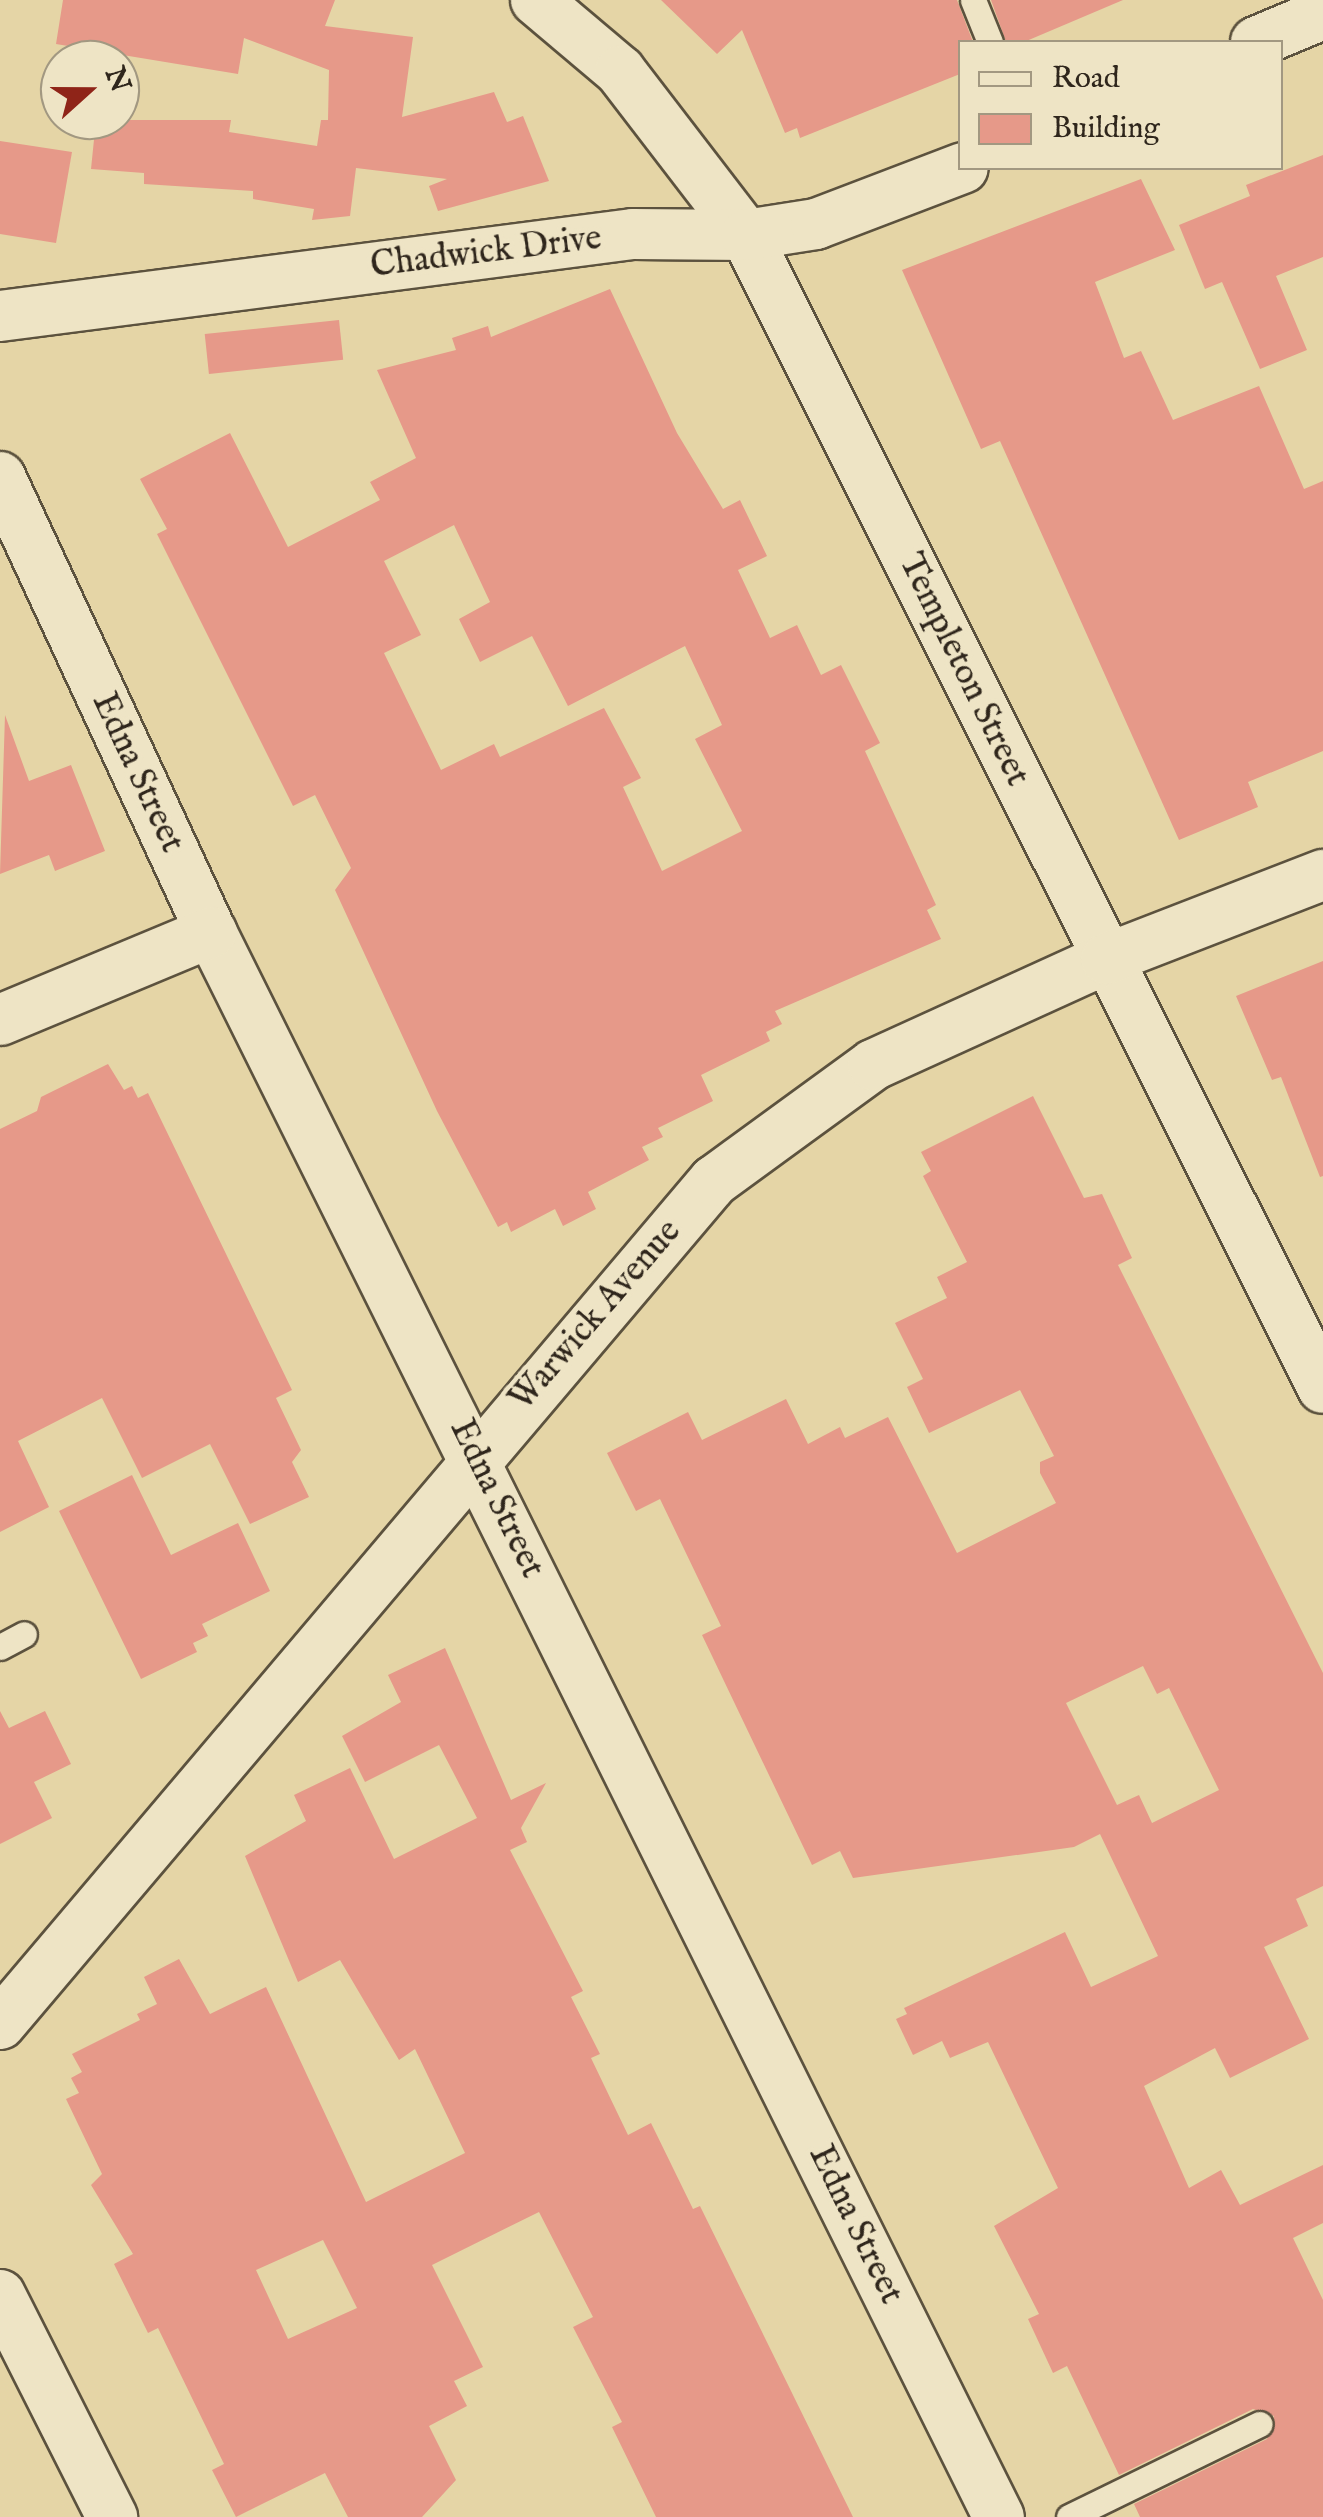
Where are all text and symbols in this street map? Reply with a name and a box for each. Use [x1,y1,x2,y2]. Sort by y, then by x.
north arrow [40,40,140,140]
legend [958,40,1283,170]
text: Road [1052,60,1120,98]
text: N [96,62,137,97]
text: Building [1052,110,1160,148]
street label: Chadwick Drive [368,218,604,288]
street label: Templeton Street [889,547,1037,793]
street label: Edna Street [82,687,192,859]
street label: Warwick Avenue [502,1212,690,1420]
street label: Edna Street [440,1413,552,1585]
street label: Edna Street [799,2139,911,2311]

